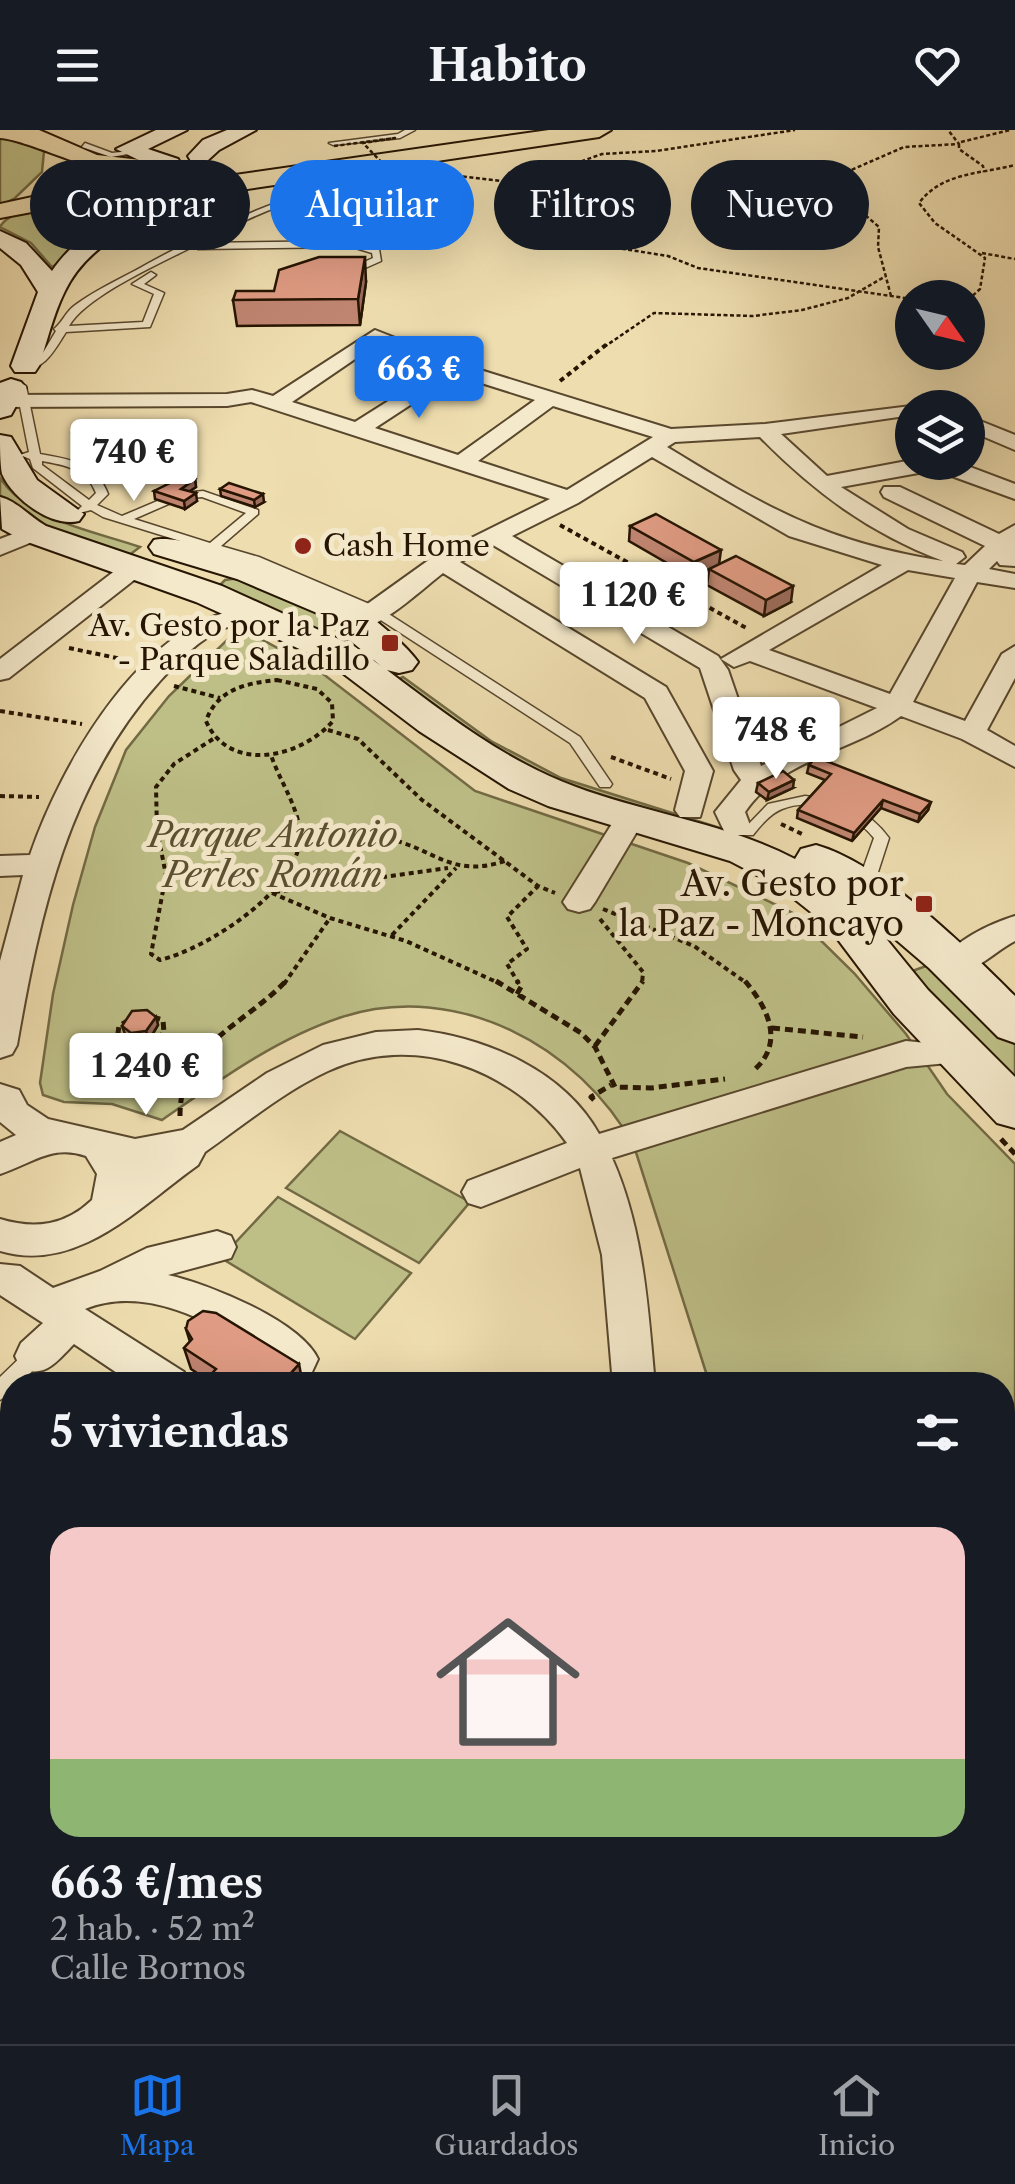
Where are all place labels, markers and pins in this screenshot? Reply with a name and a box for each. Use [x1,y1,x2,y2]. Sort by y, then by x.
pin: 663 € [349,336,489,421]
pin: 740 € [64,419,204,504]
place label: Cash Home [323,527,490,564]
marker: Cash Home [292,535,314,557]
pin: 1 120 € [542,562,726,647]
place label: Av. Gesto por la Paz - Parque Saladillo [87,607,370,678]
marker: Av. Gesto por la Paz - Parque Saladillo [379,632,401,654]
pin: 748 € [706,697,846,782]
place label: Av. Gesto por la Paz - Moncayo [619,862,904,945]
marker: Av. Gesto por la Paz - Moncayo [913,893,935,915]
pin: 1 240 € [54,1033,238,1118]

